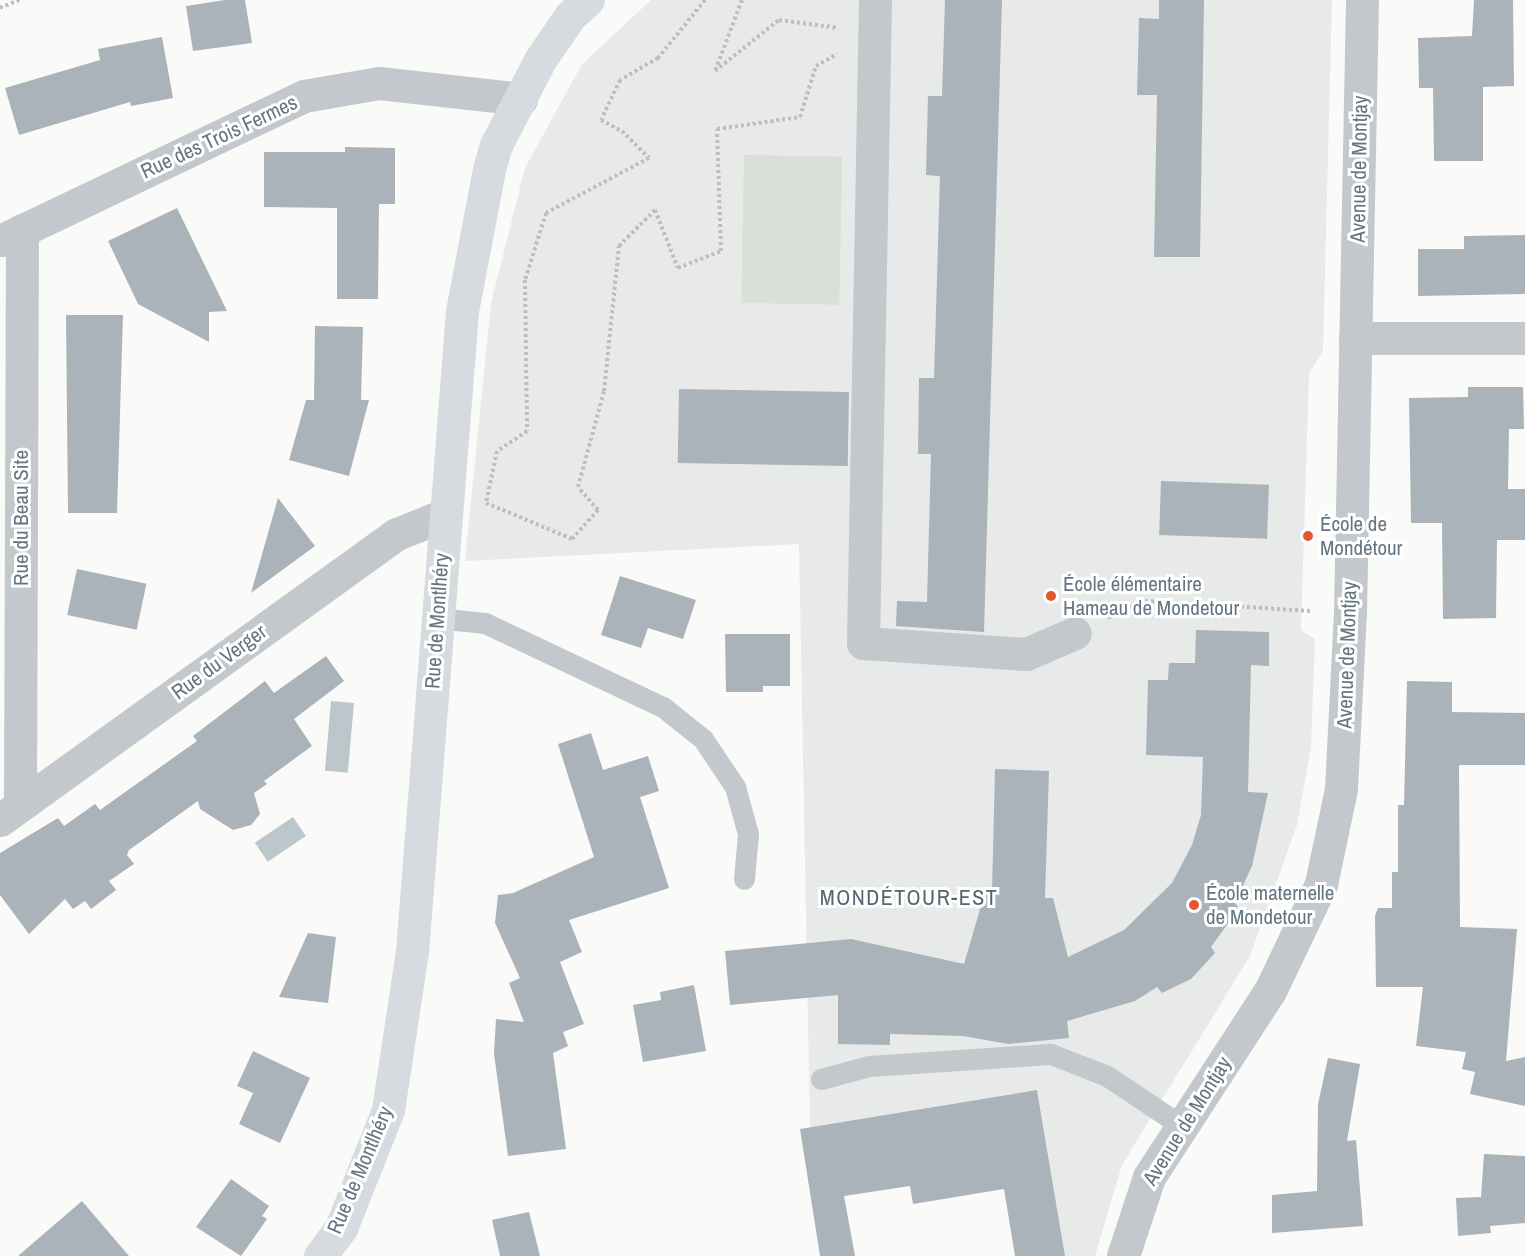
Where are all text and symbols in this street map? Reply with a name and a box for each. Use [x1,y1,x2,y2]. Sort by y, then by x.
street label: Rue des Trois Fermes [137,90,301,184]
street label: Avenue de Montjay [1345,95,1373,243]
street label: Rue du Beau Site [8,450,34,586]
place label: École de Mondétour [1320,511,1402,561]
marker: École de Mondétour [1301,529,1315,543]
street label: Rue de Montlhéry [420,552,454,690]
place label: École élémentaire Hameau de Mondetour [1063,571,1239,621]
street label: Avenue de Montjay [1332,581,1362,729]
marker: École élémentaire Hameau de Mondetour [1044,589,1058,603]
street label: Rue du Verger [167,619,271,705]
place label: École maternelle de Mondetour [1206,880,1334,930]
district label: MONDÉTOUR-EST [820,885,998,911]
marker: École maternelle de Mondetour [1187,898,1201,912]
street label: Avenue de Montjay [1137,1052,1237,1190]
street label: Rue de Montlhéry [322,1103,398,1237]

